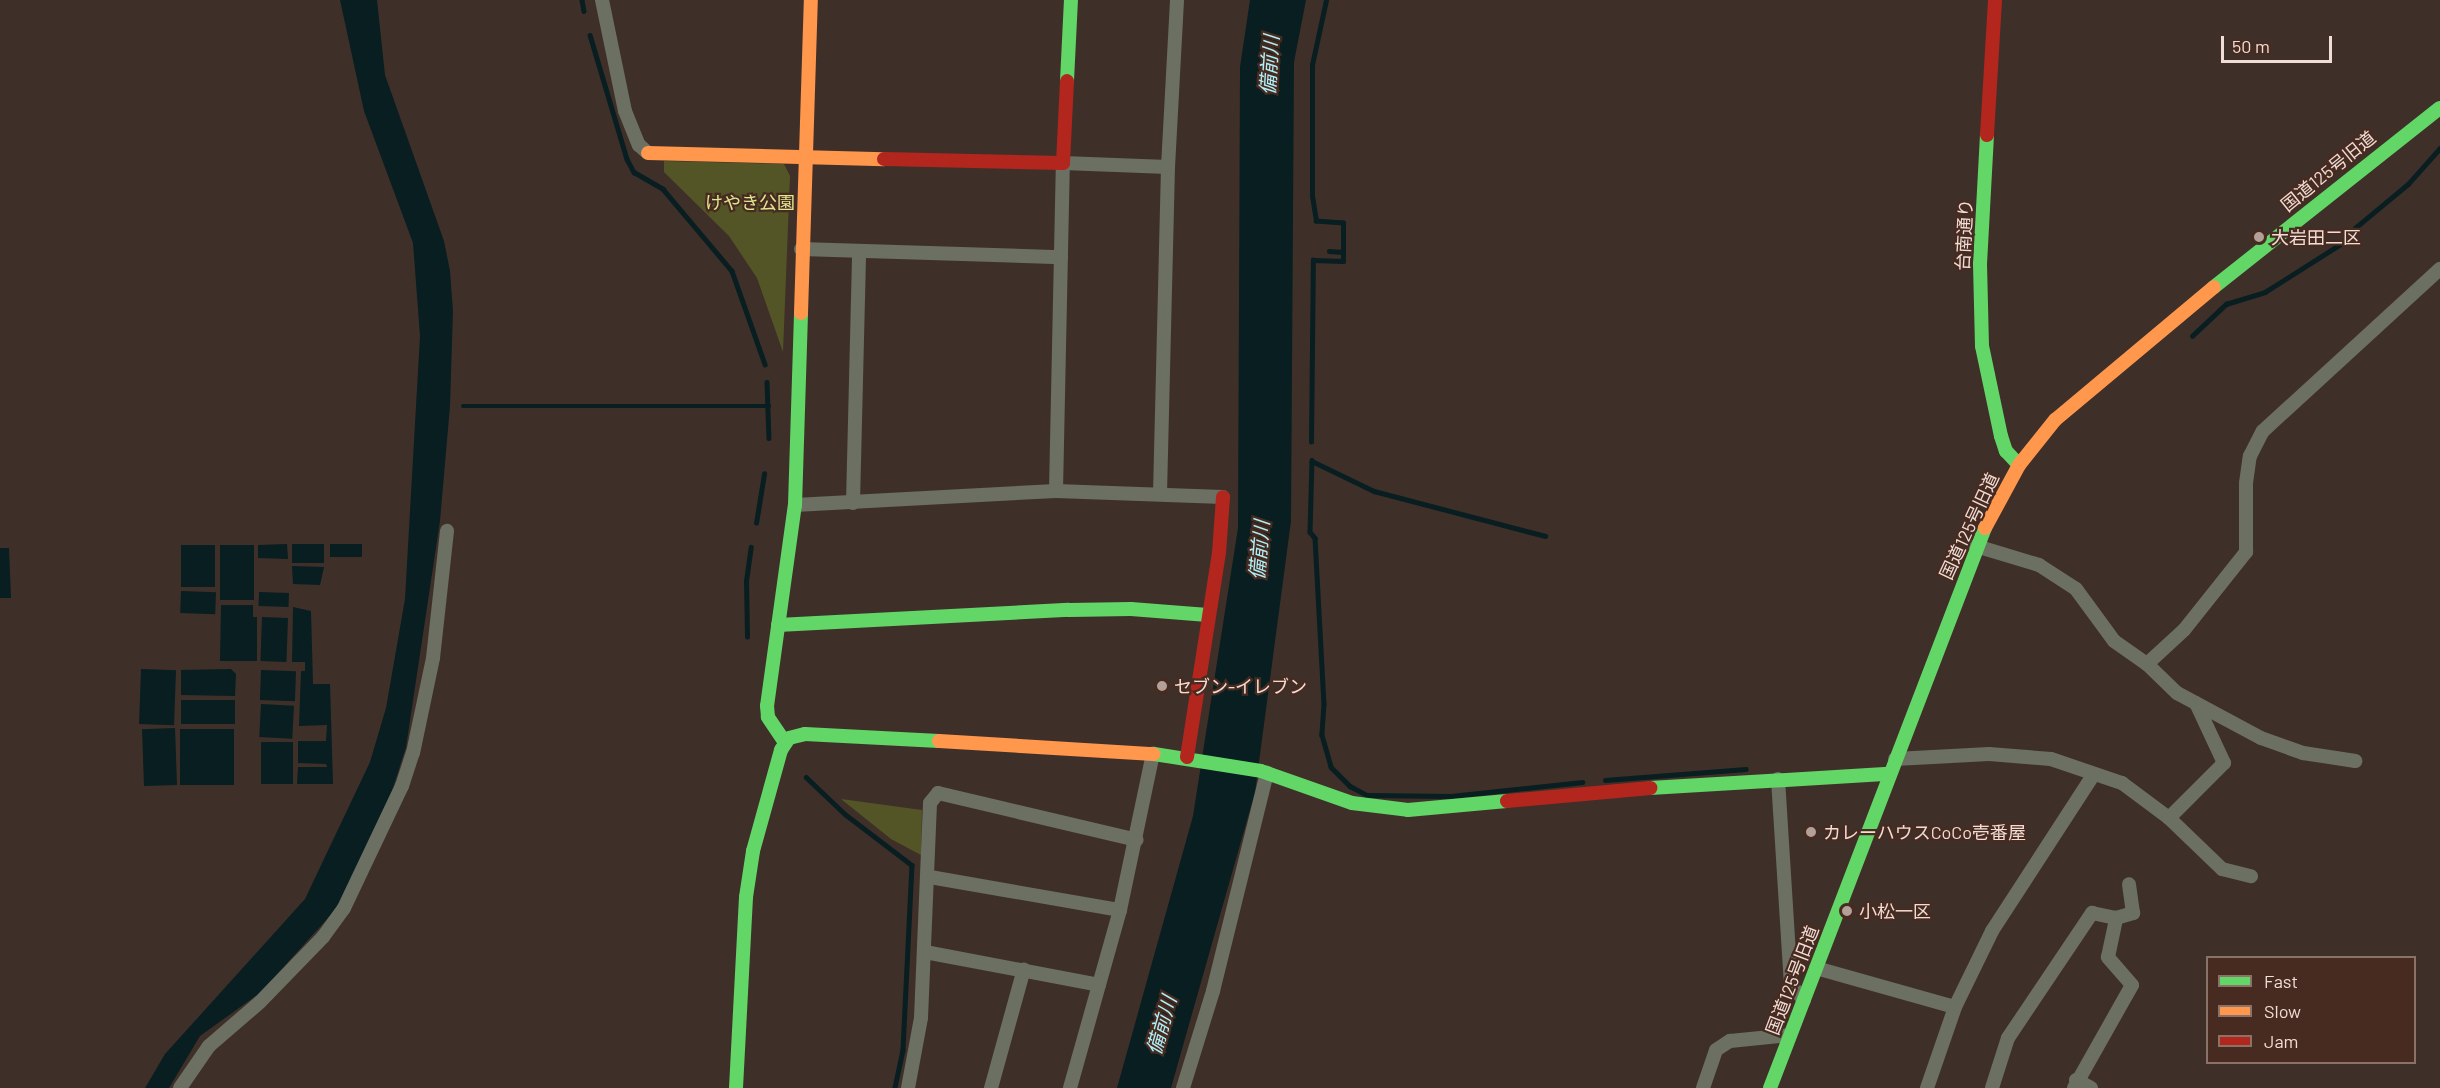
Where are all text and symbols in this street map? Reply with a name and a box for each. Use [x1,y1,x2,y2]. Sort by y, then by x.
scale bar [2224,24,2335,62]
water label: 備前川 [1255,34,1283,96]
text: 50 m [2232,35,2270,57]
street label: 国道125号旧道 [2276,126,2380,216]
park label: けやき公園 [705,191,795,213]
street label: 台南通り [1951,198,1977,272]
place label: 大岩田二区 [2271,226,2361,248]
marker: 大岩田二区 [2252,230,2266,244]
street label: 国道125号旧道 [1935,469,2003,583]
water label: 備前川 [1244,519,1274,581]
place label: セブン-イレブン [1174,675,1307,697]
marker: セブン-イレブン [1155,679,1169,693]
place label: カレーハウスCoCo壱番屋 [1823,821,2026,843]
marker: カレーハウスCoCo壱番屋 [1804,825,1818,839]
place label: 小松一区 [1859,900,1931,922]
marker: 小松一区 [1840,904,1854,918]
street label: 国道125号旧道 [1761,922,1823,1038]
legend [2206,956,2416,1064]
text: Fast [2264,970,2298,992]
water label: 備前川 [1141,993,1181,1057]
text: Slow [2264,1000,2301,1022]
text: Jam [2264,1030,2298,1052]

